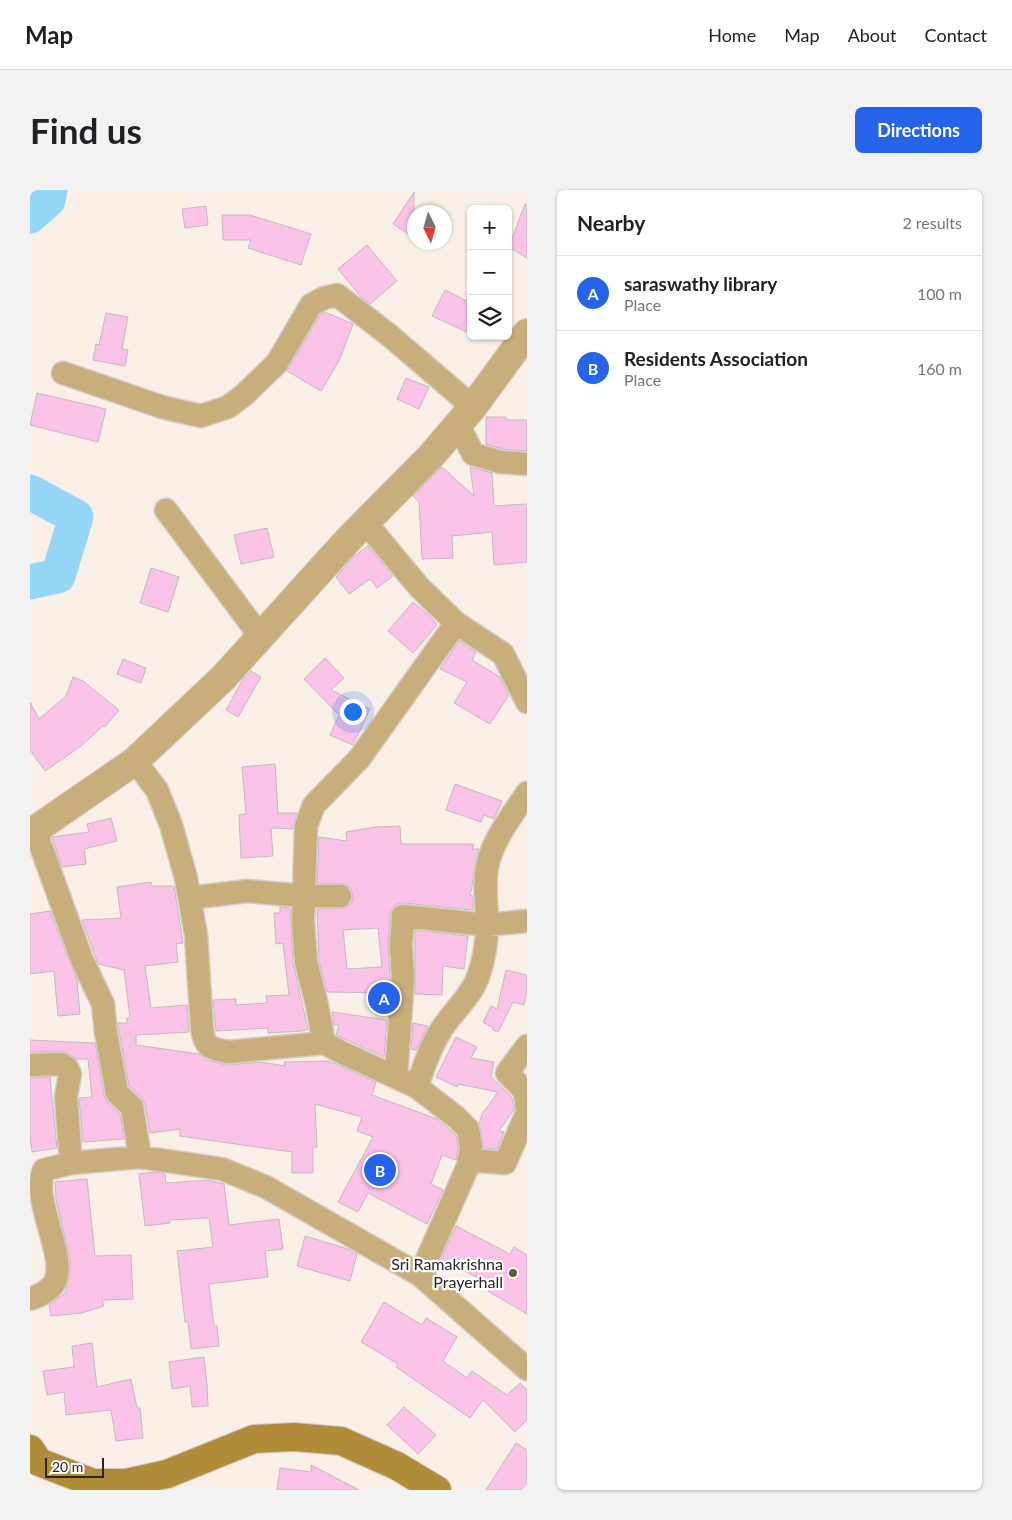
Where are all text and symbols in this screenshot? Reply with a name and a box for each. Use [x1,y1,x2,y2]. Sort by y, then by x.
text: Map [25,20,73,49]
text: Home [708,24,756,46]
text: Map [784,24,820,46]
text: About [848,24,897,46]
text: Contact [925,24,987,46]
button: Directions [855,107,982,153]
text: Find us [30,109,142,151]
north arrow [407,205,452,250]
map controls [467,205,512,340]
button: + [467,205,512,250]
text: Nearby [577,210,645,235]
text: 2 results [902,213,962,232]
button: − [467,250,512,295]
text: saraswathy library [624,272,777,295]
text: A [587,284,599,303]
text: 100 m [917,284,962,303]
button: layers [467,295,512,340]
text: Place [624,295,661,314]
text: Residents Association [624,347,808,370]
text: B [588,359,598,378]
text: 160 m [917,359,962,378]
text: Place [624,370,661,389]
your location [340,699,366,725]
pin: A [368,979,400,1017]
pin: B [364,1151,396,1189]
place label: Sri Ramakrishna Prayerhall [391,1254,503,1291]
marker: Sri Ramakrishna Prayerhall [507,1267,519,1279]
scale bar [45,1455,104,1478]
text: 20 m [52,1458,83,1475]

